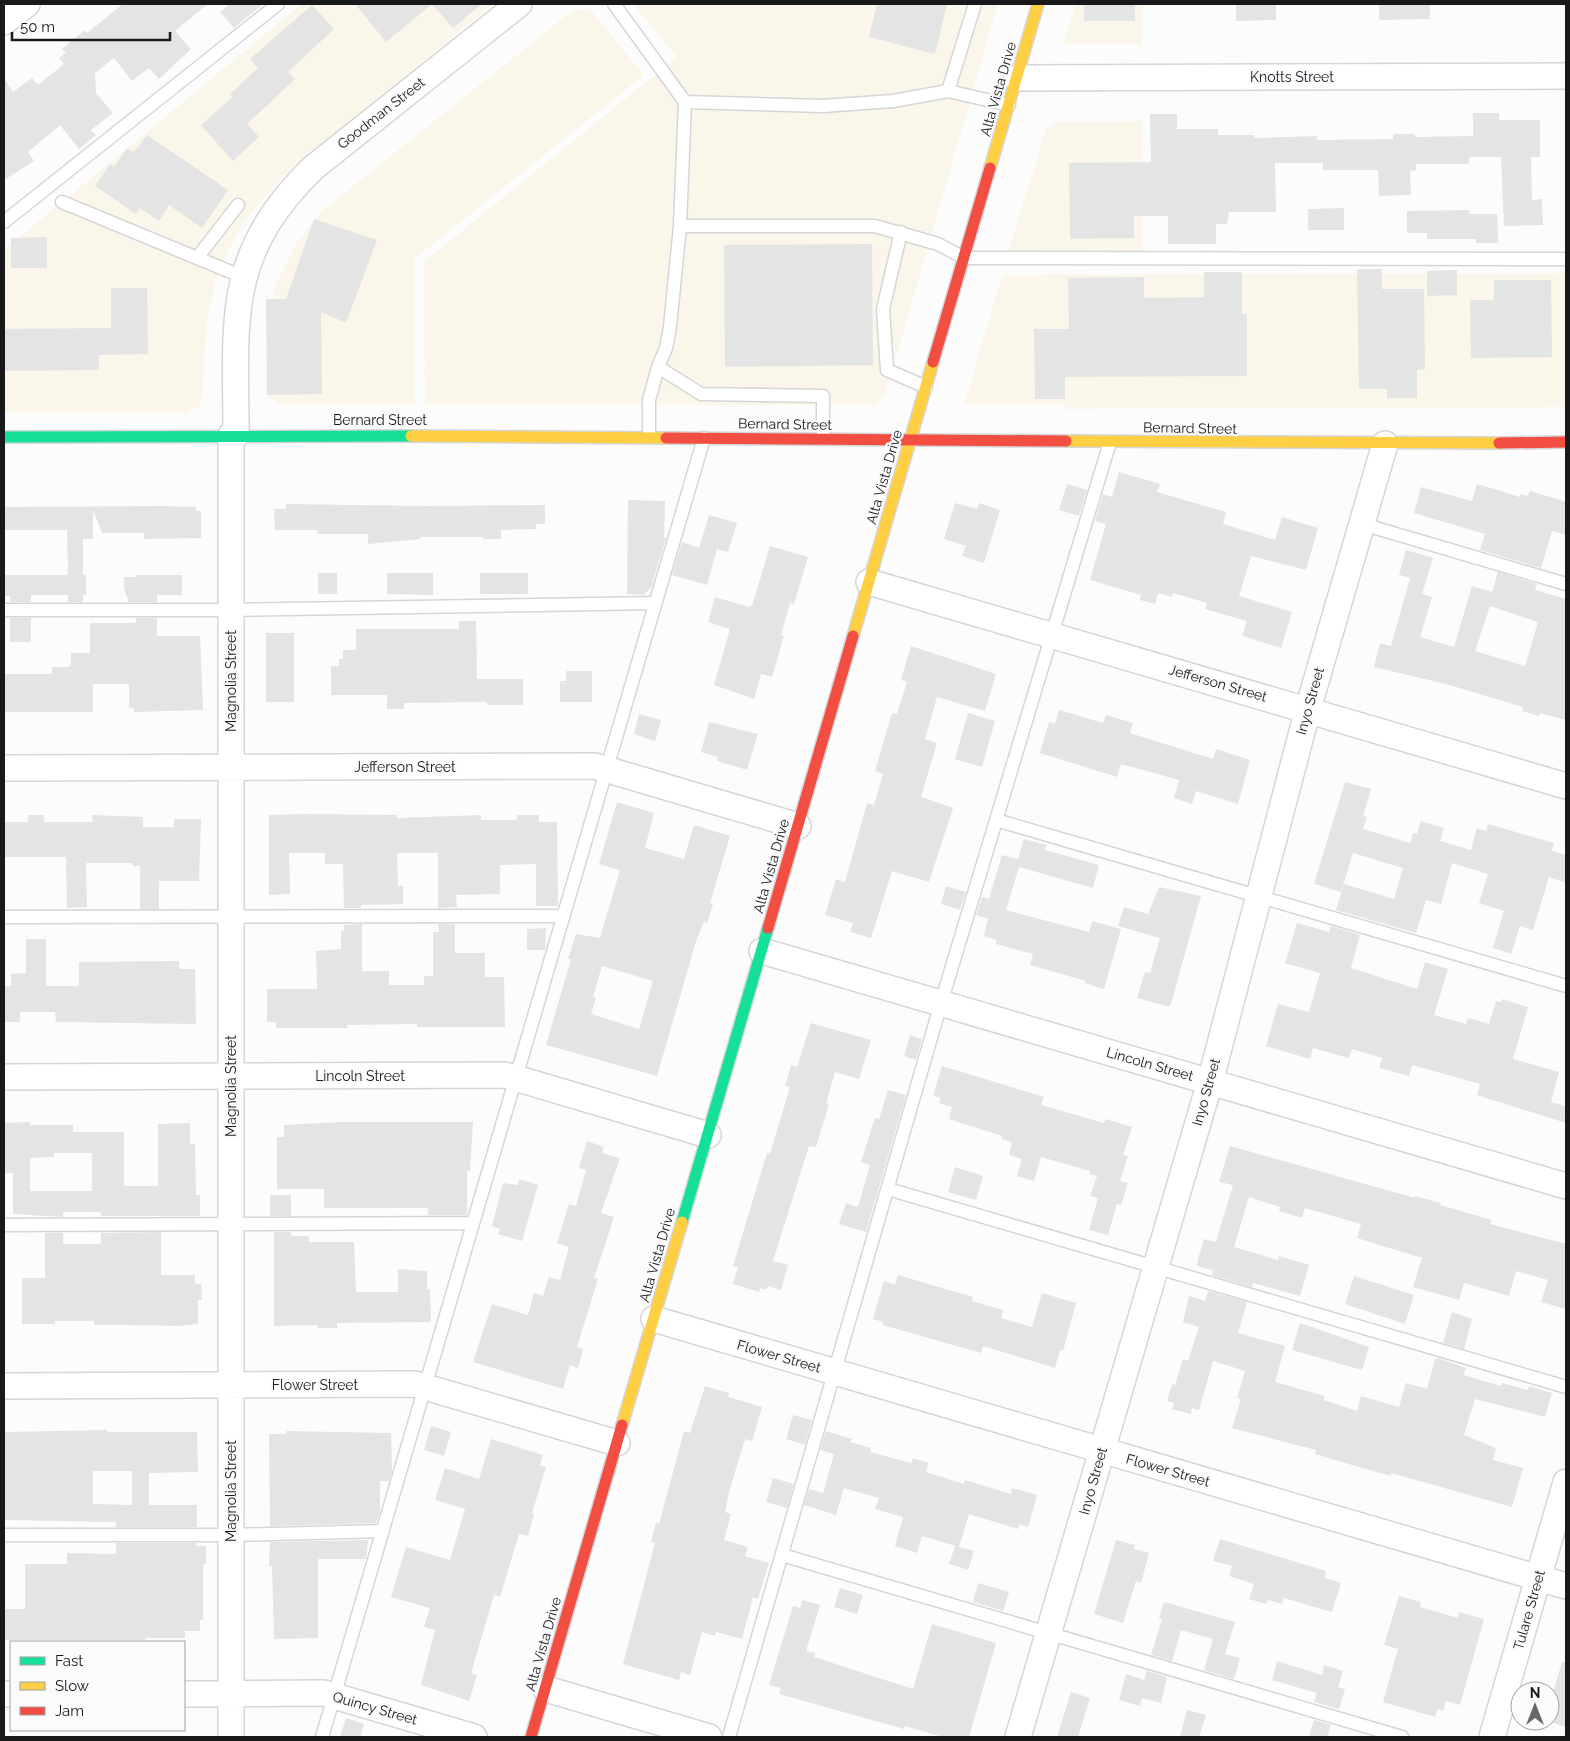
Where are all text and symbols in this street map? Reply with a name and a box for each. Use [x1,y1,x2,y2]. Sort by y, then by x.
scale bar [12,10,170,42]
text: 50 m [20,18,55,36]
street label: Alta Vista Drive [977,40,1019,138]
street label: Knotts Street [1250,69,1334,85]
street label: Goodman Street [334,74,428,152]
street label: Bernard Street [333,412,427,428]
street label: Bernard Street [738,415,832,433]
street label: Bernard Street [1143,419,1237,437]
street label: Alta Vista Drive [863,428,905,526]
street label: Magnolia Street [223,630,239,732]
street label: Jefferson Street [1167,661,1269,705]
street label: Inyo Street [1293,665,1327,737]
street label: Jefferson Street [354,759,456,775]
street label: Alta Vista Drive [750,817,792,915]
street label: Magnolia Street [223,1035,239,1137]
street label: Lincoln Street [1105,1044,1196,1084]
street label: Inyo Street [1189,1056,1223,1128]
street label: Lincoln Street [315,1068,405,1084]
street label: Alta Vista Drive [636,1206,678,1304]
street label: Flower Street [735,1336,823,1376]
street label: Flower Street [272,1377,359,1393]
street label: Magnolia Street [223,1440,239,1542]
street label: Inyo Street [1076,1445,1110,1517]
street label: Flower Street [1124,1450,1212,1490]
street label: Tulare Street [1510,1568,1548,1652]
street label: Alta Vista Drive [522,1595,564,1693]
legend [10,1641,185,1731]
text: Fast [55,1652,83,1670]
text: Slow [55,1677,89,1695]
north arrow [1510,1681,1560,1731]
text: N [1530,1685,1540,1701]
street label: Quincy Street [331,1688,419,1728]
text: Jam [55,1702,84,1720]

